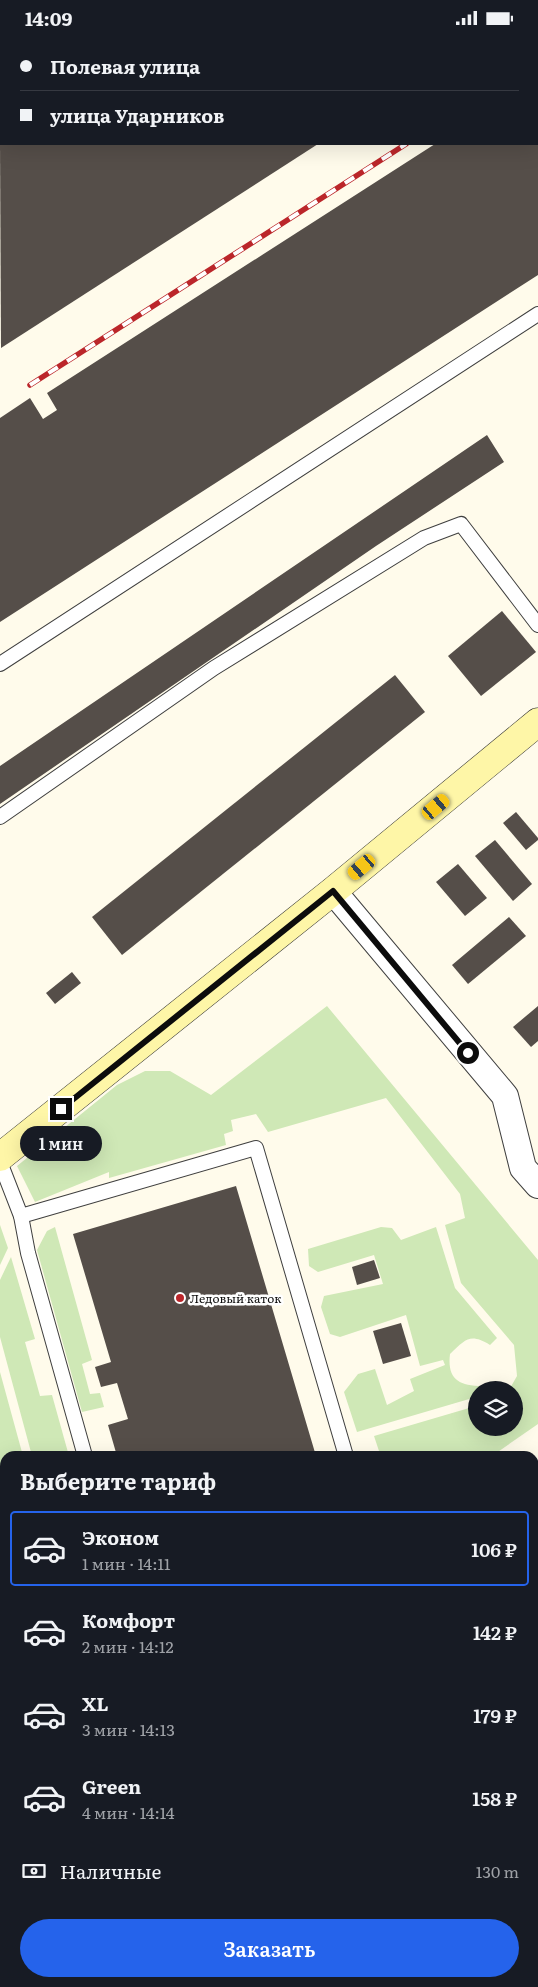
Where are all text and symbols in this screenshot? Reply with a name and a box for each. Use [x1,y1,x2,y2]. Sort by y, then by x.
text: 14:09 [25,4,73,32]
text: Полевая улица [50,52,200,80]
text: улица Ударников [50,101,225,129]
car [419,792,452,822]
car [345,852,378,882]
route start [457,1042,479,1064]
route end [50,1098,72,1120]
callout: 1 мин [20,1127,102,1161]
text: 1 мин [39,1131,83,1155]
place label: Ледовый каток [190,1289,281,1307]
marker: Ледовый каток [174,1292,186,1304]
map controls [468,1381,523,1436]
button: layers [468,1381,523,1436]
text: Выберите тариф [20,1464,216,1497]
text: Эконом [82,1523,159,1551]
icon: car [22,1526,67,1571]
text: 106 ₽ [471,1535,517,1563]
text: 1 мин · 14:11 [82,1551,171,1575]
text: Комфорт [82,1606,175,1634]
icon: car [22,1609,67,1654]
text: 142 ₽ [473,1618,517,1646]
text: 2 мин · 14:12 [82,1634,174,1658]
text: XL [82,1689,109,1717]
icon: car [22,1692,67,1737]
text: 179 ₽ [473,1701,517,1729]
text: 3 мин · 14:13 [82,1717,175,1741]
text: Green [82,1772,141,1800]
icon: car [22,1775,67,1820]
text: 158 ₽ [472,1784,517,1812]
text: 4 мин · 14:14 [82,1800,175,1824]
icon: cash [20,1857,48,1885]
text: Наличные [60,1857,161,1885]
text: 130 m [476,1859,519,1883]
button: Заказать [20,1919,519,1977]

